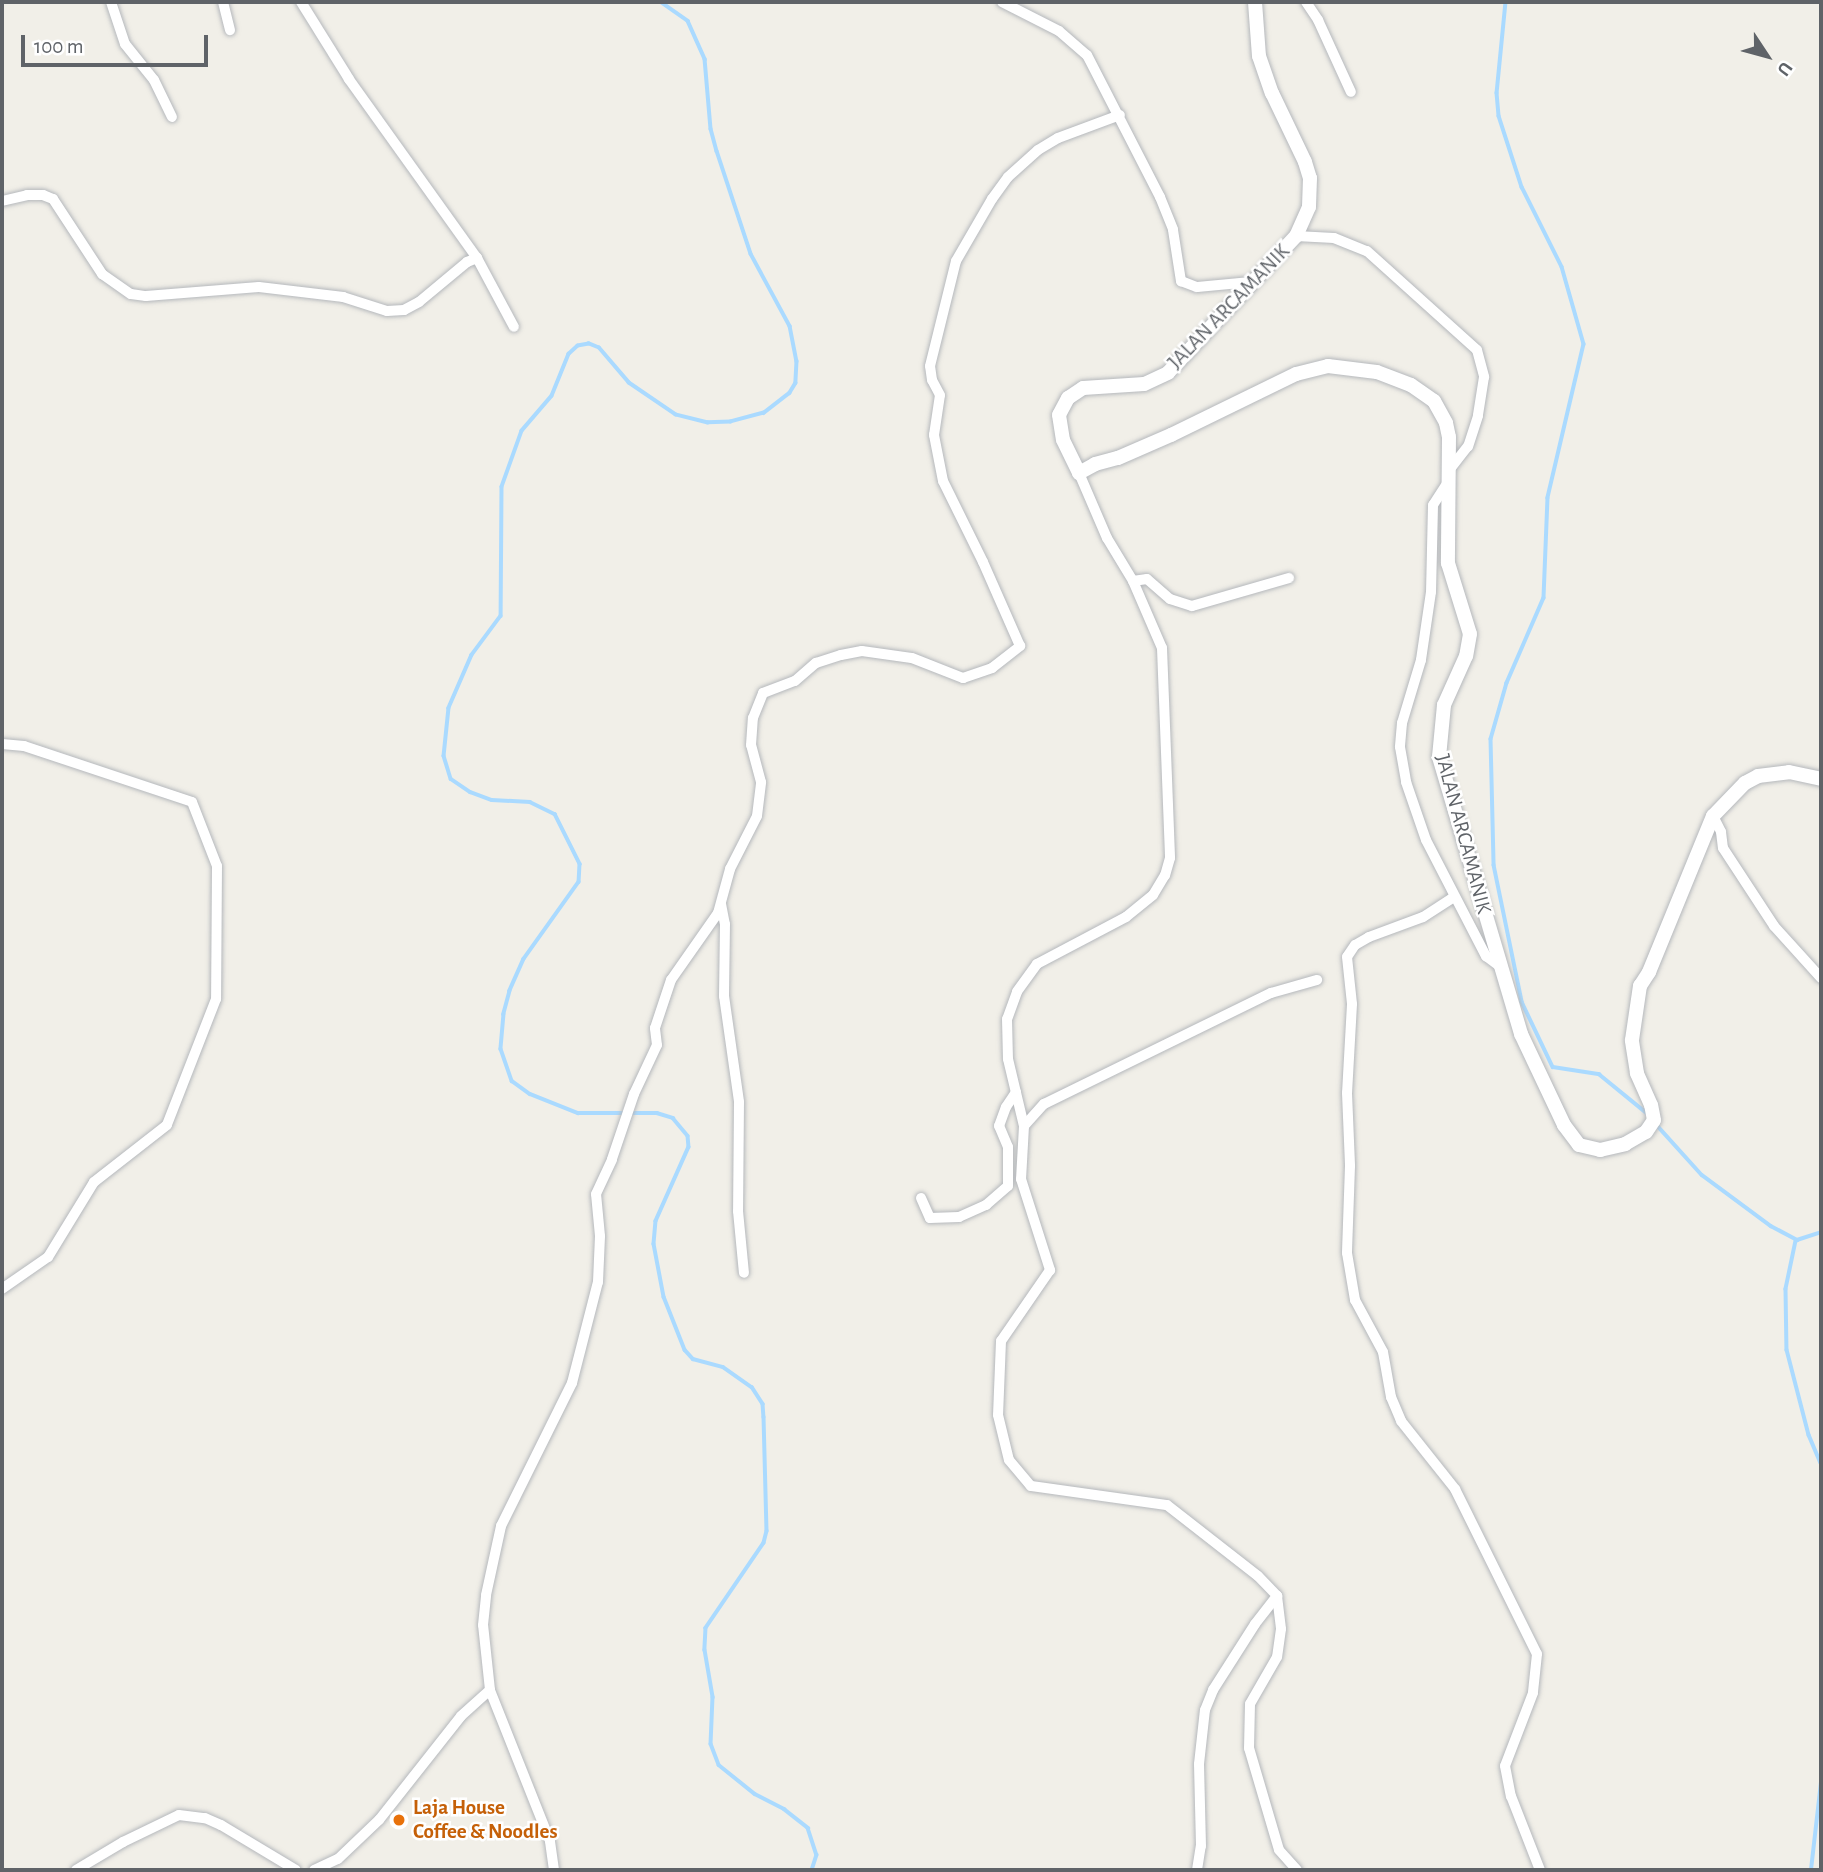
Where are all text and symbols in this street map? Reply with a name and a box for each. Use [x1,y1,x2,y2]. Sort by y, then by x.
scale bar [24,21,212,65]
north arrow [1732,21,1802,91]
text: 100 m [34,36,84,57]
text: U [1773,58,1796,79]
street label: JALAN ARCAMANIK [1163,239,1295,375]
street label: JALAN ARCAMANIK [1430,751,1496,917]
place label: Laja House Coffee & Noodles [413,1795,558,1845]
marker: Laja House Coffee & Noodles [391,1812,407,1828]

